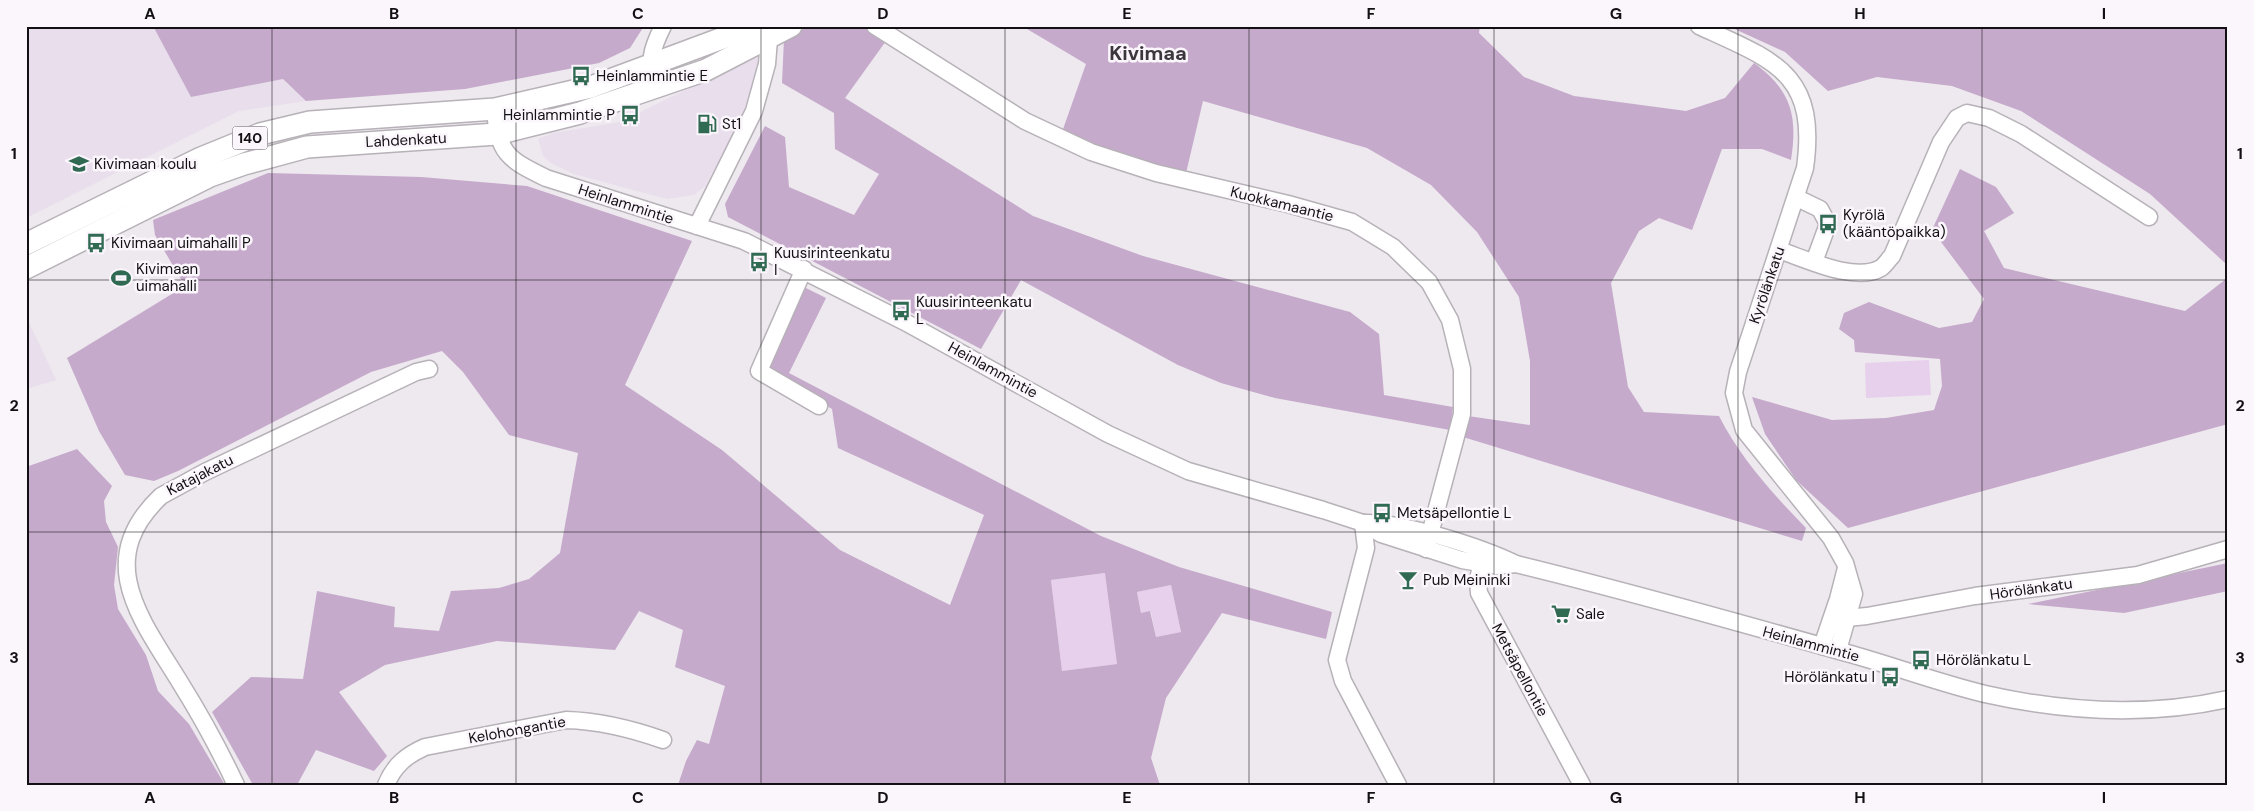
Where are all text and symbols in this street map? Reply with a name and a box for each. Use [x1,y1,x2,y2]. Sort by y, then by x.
text: A [144,3,156,24]
text: B [389,3,399,24]
text: C [632,3,644,24]
text: D [877,3,889,24]
text: E [1122,3,1132,24]
text: F [1367,3,1376,24]
text: G [1610,3,1622,24]
text: H [1854,3,1866,24]
text: I [2102,3,2106,24]
district label: Kivimaa [1109,40,1187,66]
bus stop icon: Heinlammintie E [570,65,592,87]
place label: Heinlammintie E [596,66,708,86]
bus stop icon: Heinlammintie P [619,104,641,126]
place label: Heinlammintie P [503,105,615,125]
fuel station icon: St1 [696,113,718,135]
place label: St1 [722,114,741,134]
road number: 140 [232,126,268,150]
street label: Lahdenkatu [365,128,447,152]
text: 1 [11,143,17,164]
text: 1 [2237,143,2243,164]
school or university icon: Kivimaan koulu [68,153,90,175]
place label: Kivimaan koulu [94,154,197,174]
street label: Heinlammintie [576,179,676,229]
street label: Kuokkamaantie [1228,182,1336,226]
place label: Kyrölä (kääntöpaikka) [1843,205,1946,242]
bus stop icon: Kyrölä (kääntöpaikka) [1817,213,1839,235]
bus stop icon: Kivimaan uimahalli P [85,232,107,254]
place label: Kivimaan uimahalli P [111,233,251,253]
place label: Kuusirinteenkatu I [774,243,890,280]
street label: Kyrölänkatu [1744,244,1790,326]
bus stop icon: Kuusirinteenkatu I [748,251,770,273]
place label: Kivimaan uimahalli [136,259,198,296]
sports icon: Kivimaan uimahalli [110,267,132,289]
place label: Kuusirinteenkatu L [916,292,1032,329]
bus stop icon: Kuusirinteenkatu L [890,300,912,322]
street label: Heinlammintie [945,337,1041,403]
text: 2 [9,395,19,416]
text: 2 [2235,395,2245,416]
street label: Katajakatu [163,450,237,500]
bus stop icon: Metsäpellontie L [1371,502,1393,524]
place label: Metsäpellontie L [1397,503,1512,523]
bar icon: Pub Meininki [1397,569,1419,591]
place label: Pub Meininki [1423,570,1510,590]
street label: Hörölänkatu [1988,573,2074,605]
supermarket icon: Sale [1550,603,1572,625]
place label: Sale [1576,604,1605,624]
street label: Metsäpellontie [1487,620,1553,720]
street label: Heinlammintie [1760,621,1862,667]
text: 3 [9,647,19,668]
text: 3 [2235,647,2245,668]
bus stop icon: Hörölänkatu L [1910,649,1932,671]
place label: Hörölänkatu L [1936,650,2031,670]
bus stop icon: Hörölänkatu I [1879,666,1901,688]
place label: Hörölänkatu I [1784,667,1875,687]
street label: Kelohongantie [467,712,567,748]
text: A [144,787,156,808]
text: B [389,787,399,808]
text: C [632,787,644,808]
text: D [877,787,889,808]
text: E [1122,787,1132,808]
text: F [1367,787,1376,808]
text: G [1610,787,1622,808]
text: H [1854,787,1866,808]
text: I [2102,787,2106,808]

